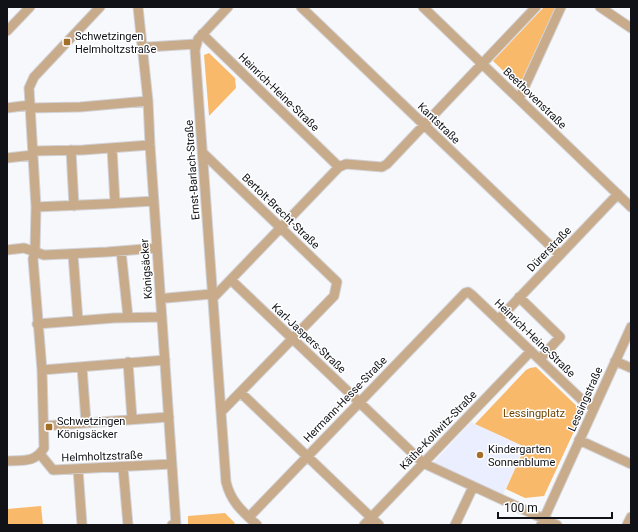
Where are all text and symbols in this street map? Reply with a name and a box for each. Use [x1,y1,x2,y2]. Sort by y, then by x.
place label: Schwetzingen Helmholtzstraße [75,30,156,56]
marker: Schwetzingen Helmholtzstraße [62,37,72,47]
street label: Heinrich-Heine-Straße [236,51,322,134]
street label: Beethovenstraße [500,65,569,132]
street label: Kantstraße [415,100,463,147]
street label: Ernst-Barlach-Straße [182,119,202,221]
street label: Bertolt-Brecht-Straße [239,171,322,252]
street label: Dürerstraße [525,224,574,275]
street label: Königsäcker [138,238,155,300]
street label: Heinrich-Heine-Straße [492,297,578,380]
street label: Karl-Jaspers-Straße [269,301,349,376]
street label: Hermann-Hesse-Straße [301,354,390,445]
street label: Lessingstraße [565,365,606,433]
street label: Käthe-Kollwitz-Straße [397,388,480,473]
park label: Lessingplatz [503,407,566,420]
place label: Schwetzingen Königsäcker [57,415,125,441]
marker: Schwetzingen Königsäcker [44,422,54,432]
place label: Kindergarten Sonnenblume [488,443,555,469]
street label: Helmholtzstraße [61,449,143,464]
marker: Kindergarten Sonnenblume [475,450,485,460]
scale bar [498,494,612,520]
text: 100 m [504,501,538,515]

